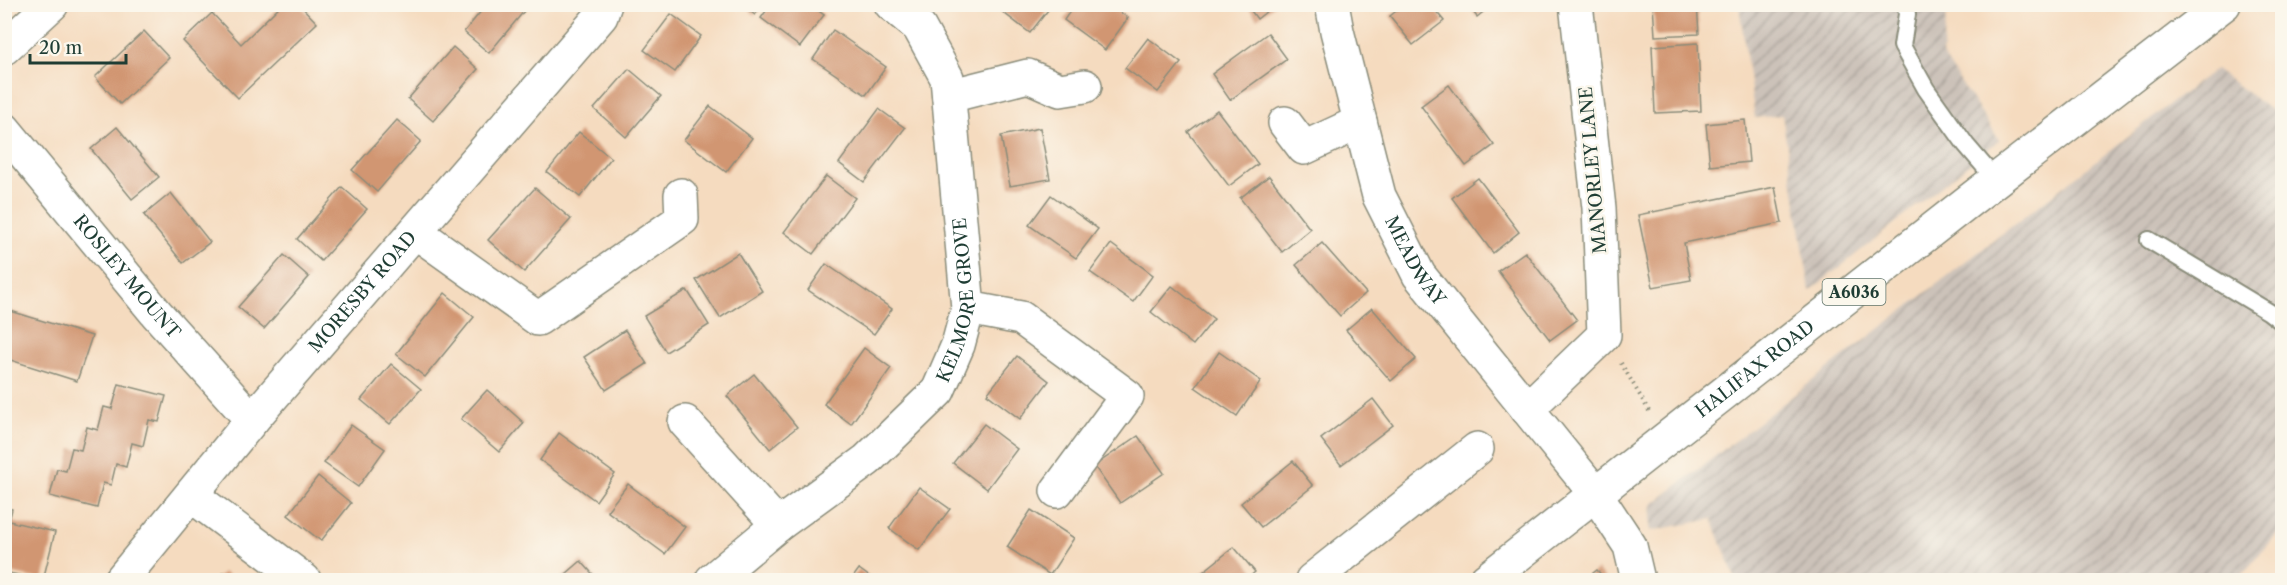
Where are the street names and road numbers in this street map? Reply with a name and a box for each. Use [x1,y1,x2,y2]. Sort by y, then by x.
street label: MANORLEY LANE [1575,86,1611,254]
street label: ROSLEY MOUNT [69,210,185,344]
street label: MEADWAY [1380,212,1451,311]
street label: KELMORE GROVE [932,217,980,386]
street label: MORESBY ROAD [304,227,421,357]
road number: A6036 [1822,279,1886,305]
street label: HALIFAX ROAD [1691,315,1819,422]

